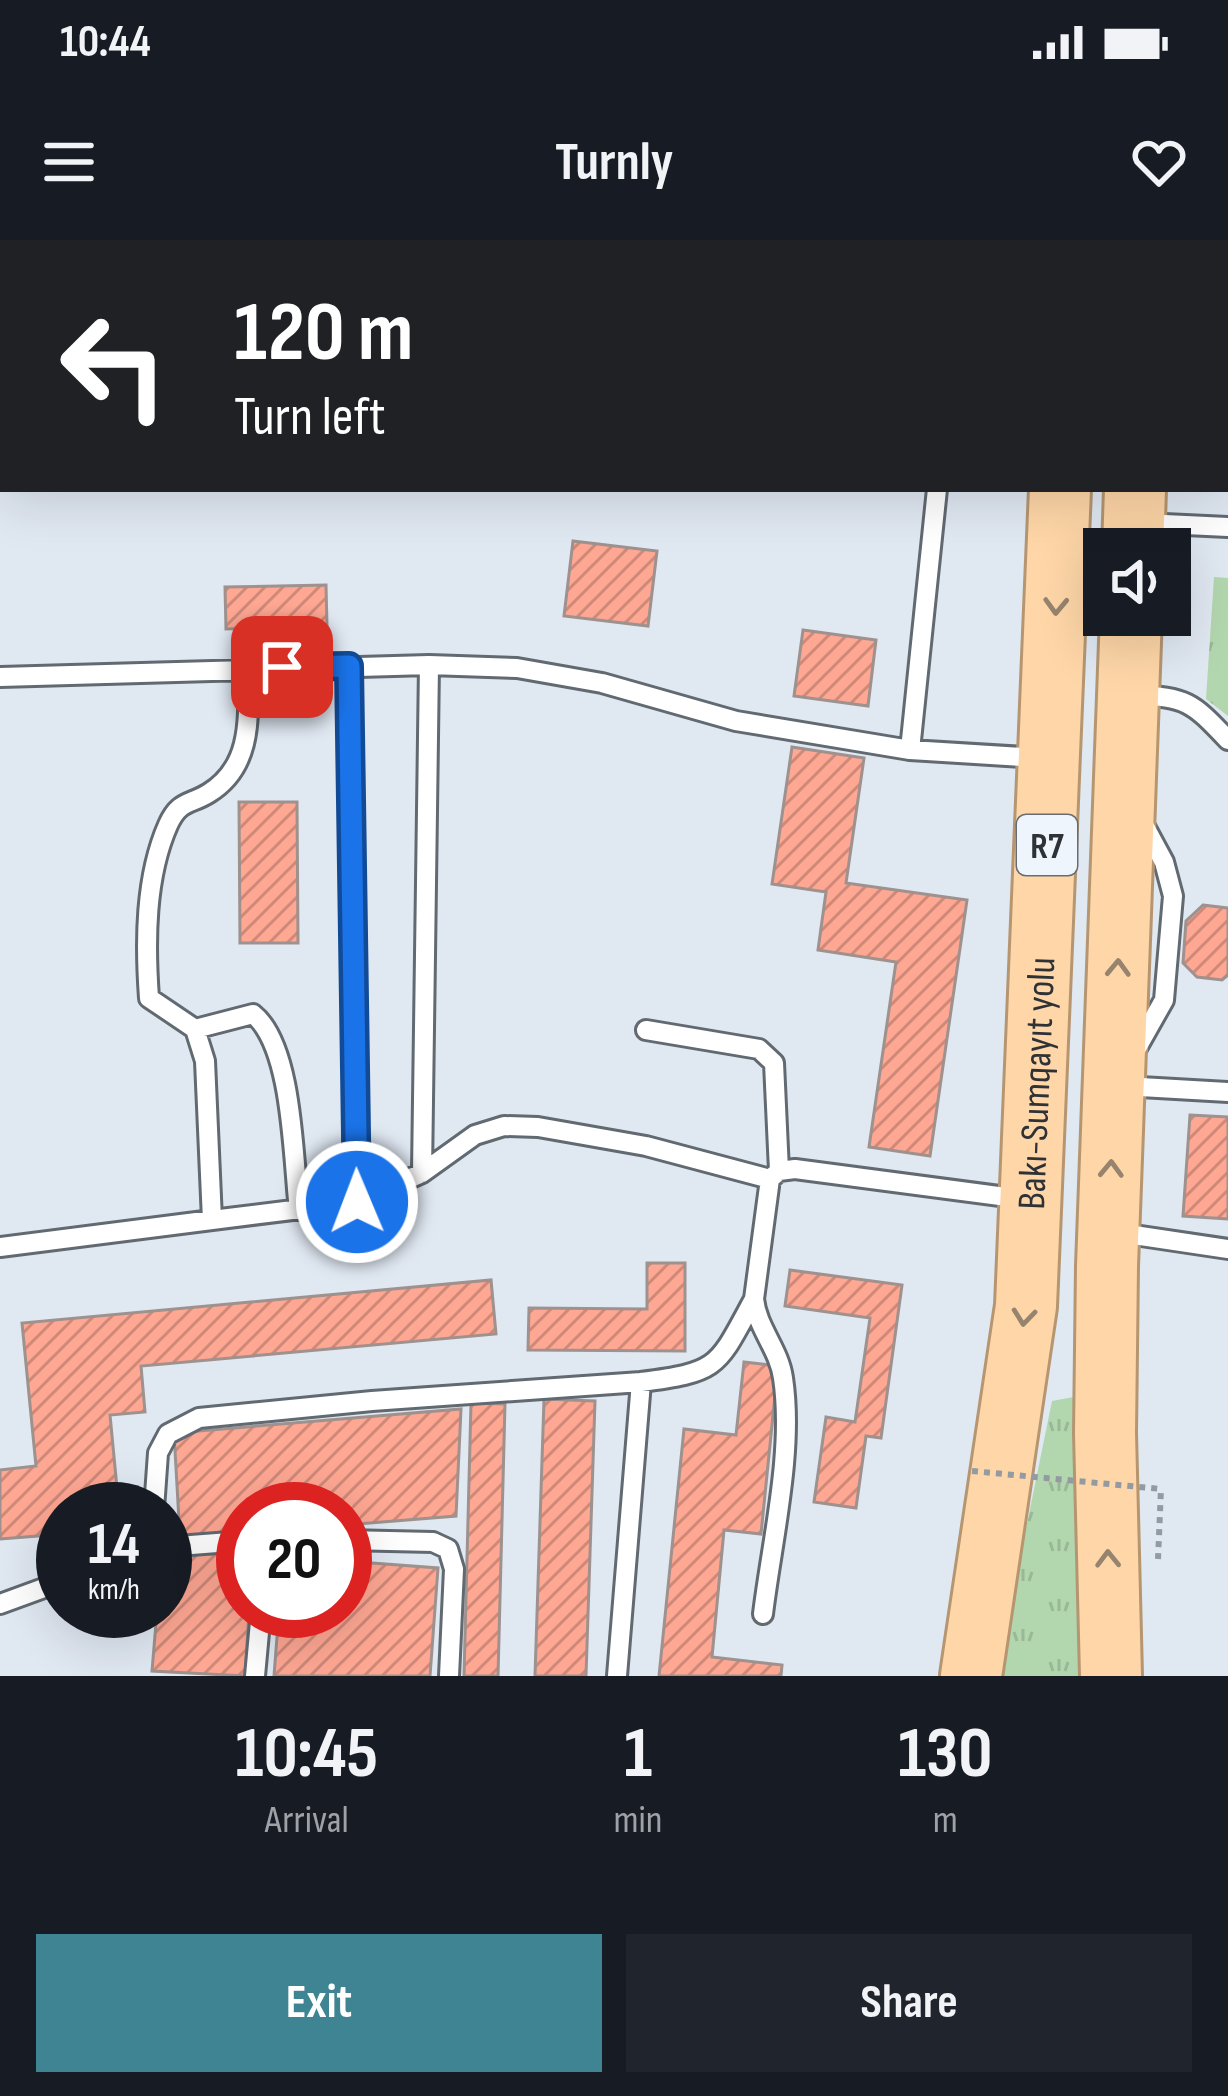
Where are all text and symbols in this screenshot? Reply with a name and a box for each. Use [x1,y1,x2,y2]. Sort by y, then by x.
text: 10:44 [60,15,151,70]
icon: menu [36,129,102,195]
icon: heart [1126,129,1192,195]
text: Turnly [555,130,673,195]
text: 120 m [234,283,413,384]
icon: left [36,288,192,444]
text: Turn left [234,385,386,450]
map controls [1083,528,1191,636]
button: sound [1083,528,1191,636]
one-way arrow [1043,597,1069,616]
pin [231,616,333,718]
icon: arrive [249,634,315,700]
road number: R7 [1017,815,1077,875]
street label: Bakı-Sumqayıt yolu [1009,956,1067,1211]
one-way arrow [1105,958,1131,977]
position arrow [294,1139,420,1265]
one-way arrow [1098,1159,1124,1178]
one-way arrow [1012,1308,1038,1327]
speed limit sign: 20 [216,1482,372,1638]
text: 14 [88,1509,140,1581]
one-way arrow [1096,1549,1122,1568]
text: km/h [88,1572,140,1608]
text: 10:45 [235,1711,378,1798]
text: 1 [624,1711,652,1798]
text: 130 [898,1711,993,1798]
text: Arrival [265,1797,349,1844]
text: min [614,1797,663,1844]
text: m [933,1797,958,1844]
button: Exit [36,1934,602,2072]
button: Share [626,1934,1192,2072]

